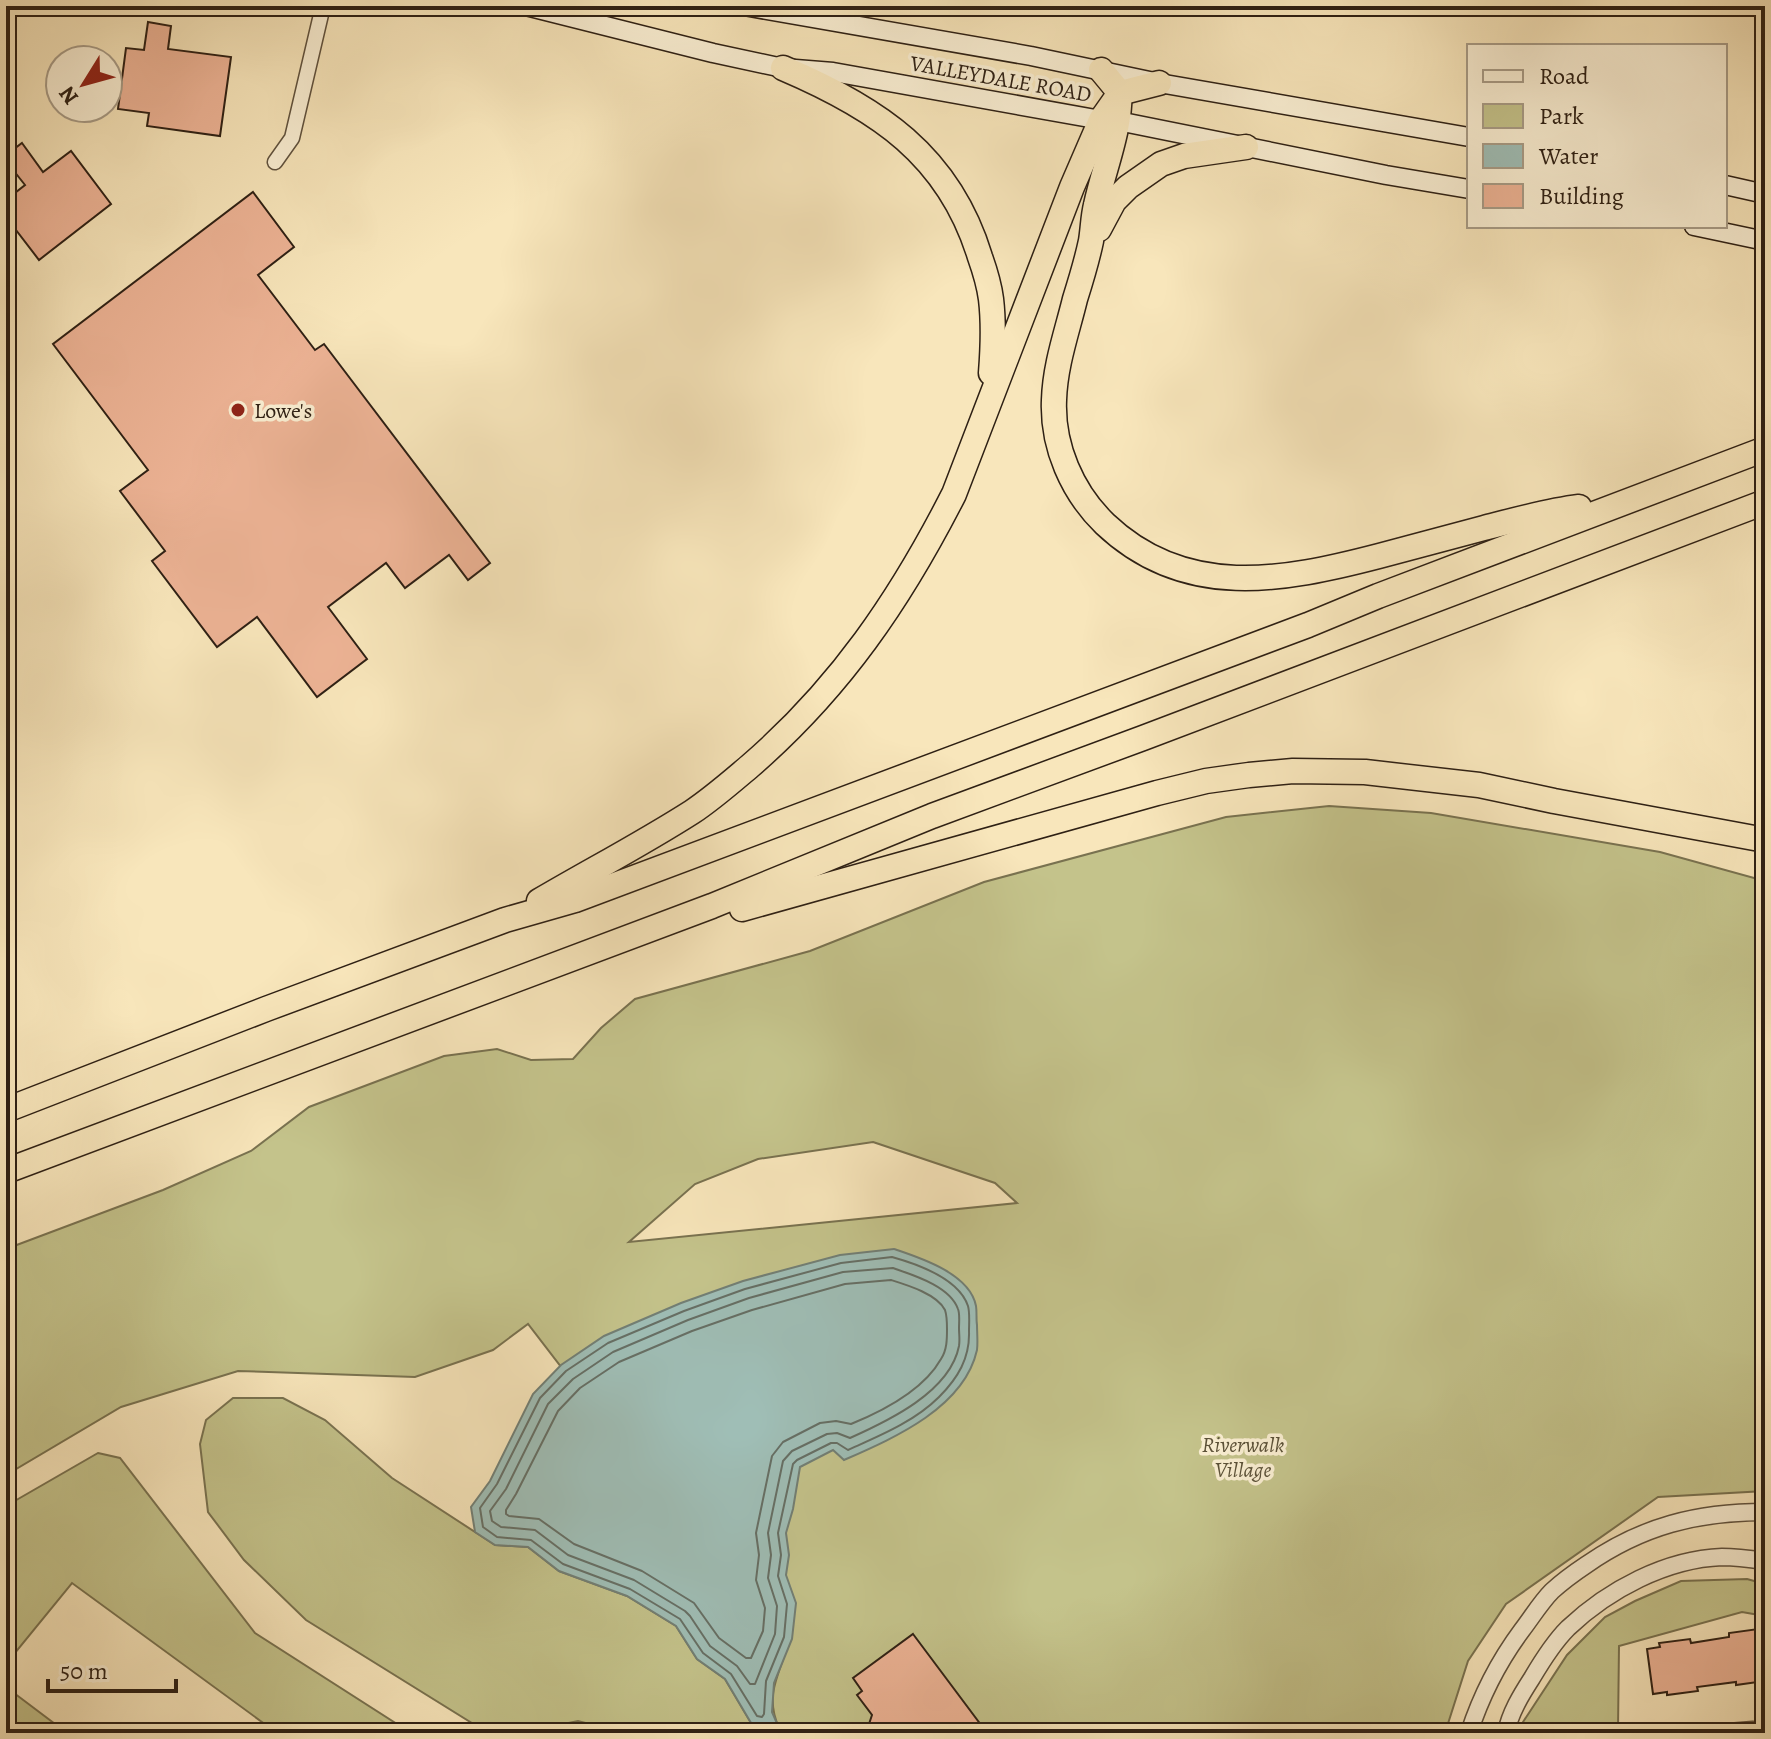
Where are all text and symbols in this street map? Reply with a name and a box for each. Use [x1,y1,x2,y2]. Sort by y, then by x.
north arrow [44,44,124,124]
legend [1467,44,1727,228]
street label: VALLEYDALE ROAD [907,48,1094,110]
text: Road [1539,60,1589,92]
text: N [52,80,86,111]
text: Park [1539,100,1584,132]
text: Water [1538,140,1599,172]
text: Building [1539,180,1624,212]
place label: Lowe's [254,396,312,426]
marker: Lowe's [229,401,247,419]
park label: Riverwalk Village [1202,1430,1284,1485]
scale bar [48,1643,176,1693]
text: 50 m [60,1655,108,1687]

